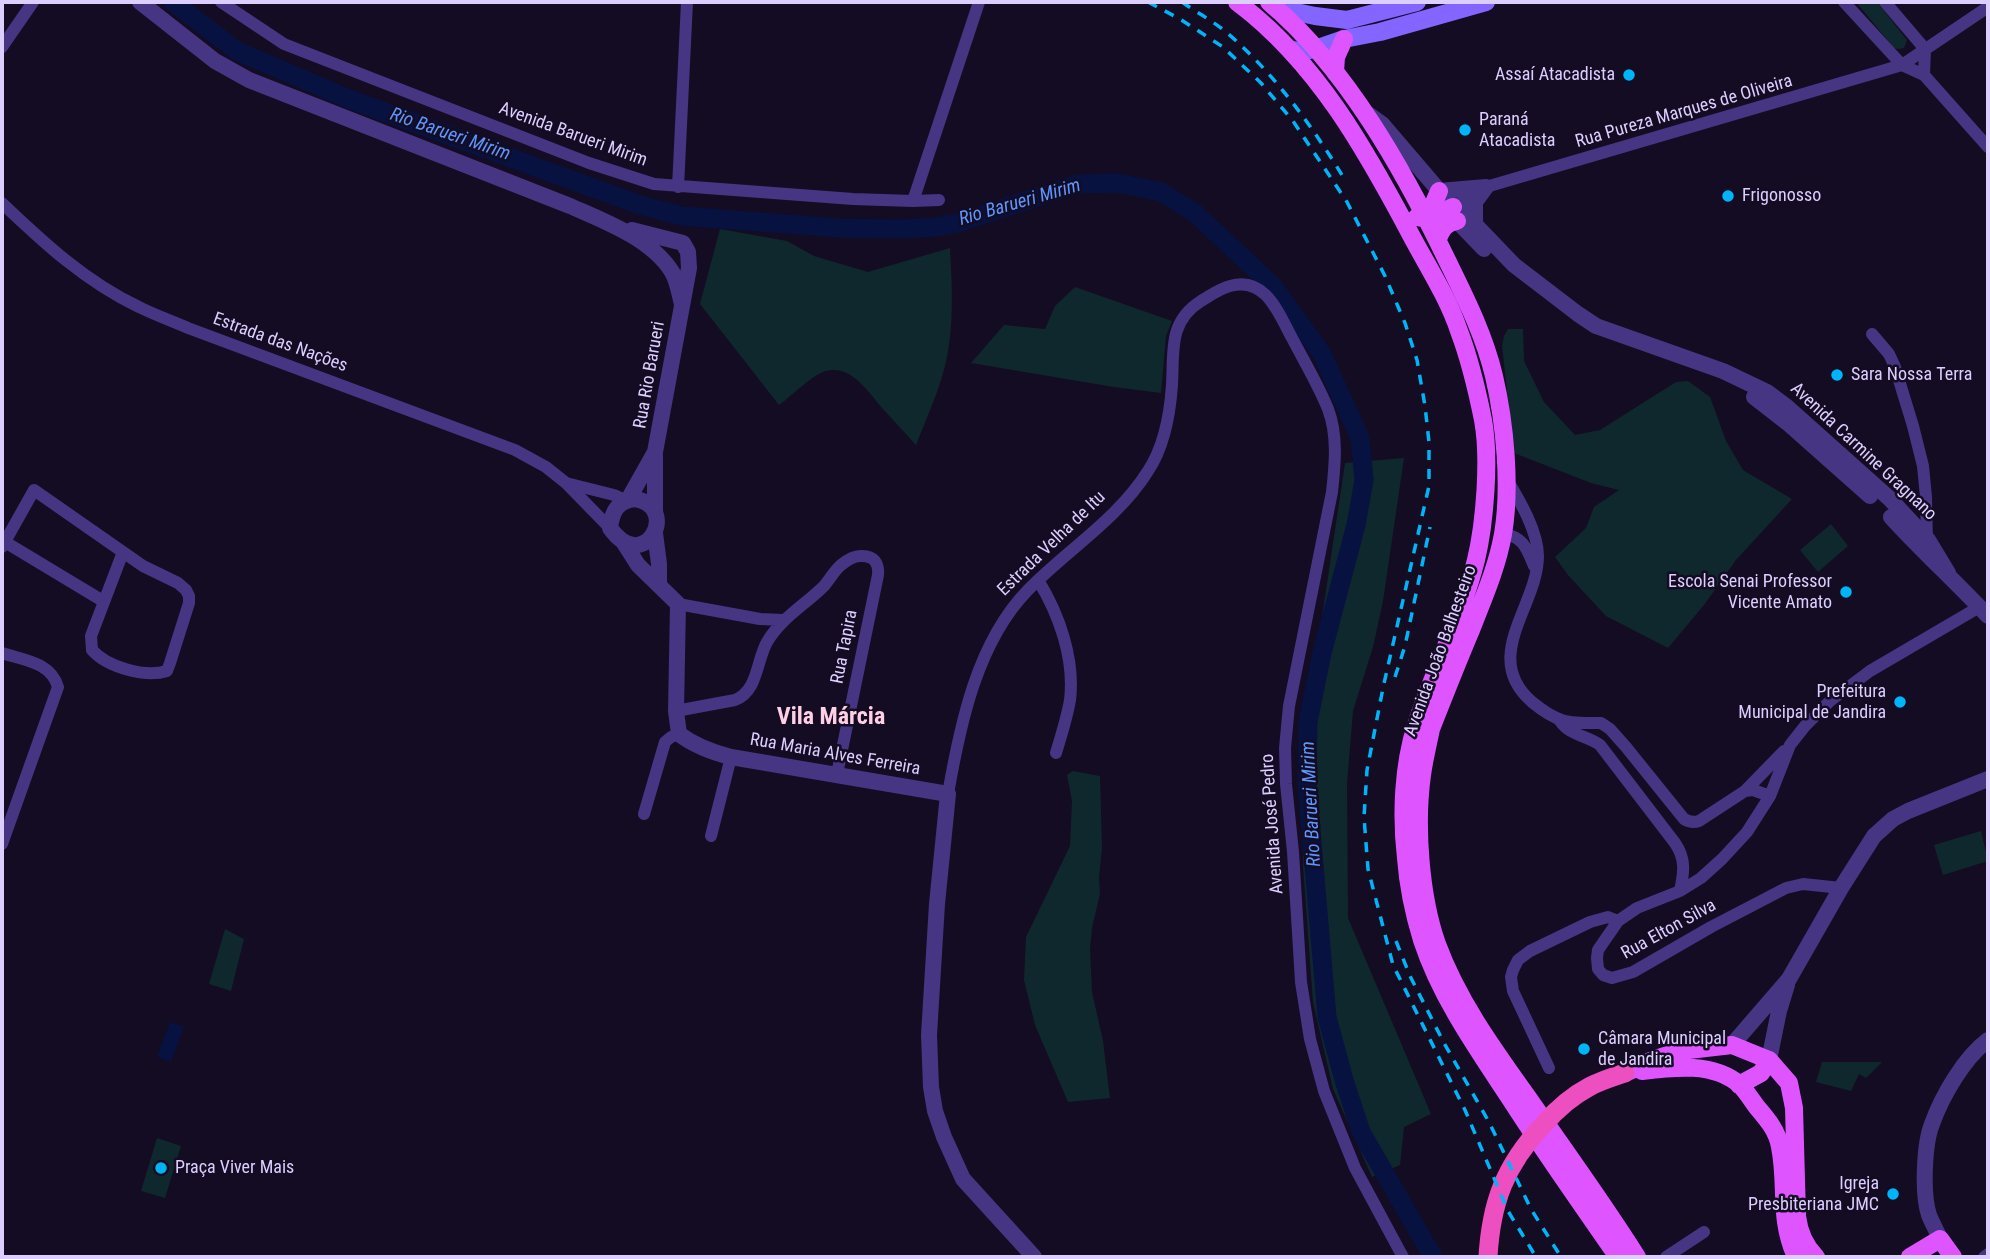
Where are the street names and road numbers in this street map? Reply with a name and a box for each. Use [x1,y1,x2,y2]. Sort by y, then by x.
street label: Rua Pureza Marques de Oliveira [1573,71,1795,153]
street label: Avenida Barueri Mirim [496,98,650,172]
street label: Estrada das Nações [210,309,350,377]
street label: Rua Rio Barueri [630,320,670,430]
street label: Avenida Carmine Gragnano [1785,379,1941,525]
street label: Estrada Velha de Itu [994,487,1110,601]
street label: Avenida João Balhesteiro [1400,563,1482,739]
street label: Rua Tapira [827,608,863,686]
street label: Rua Maria Alves Ferreira [748,729,922,781]
street label: Avenida José Pedro [1257,753,1289,895]
street label: Rua Elton Silva [1618,895,1720,965]

